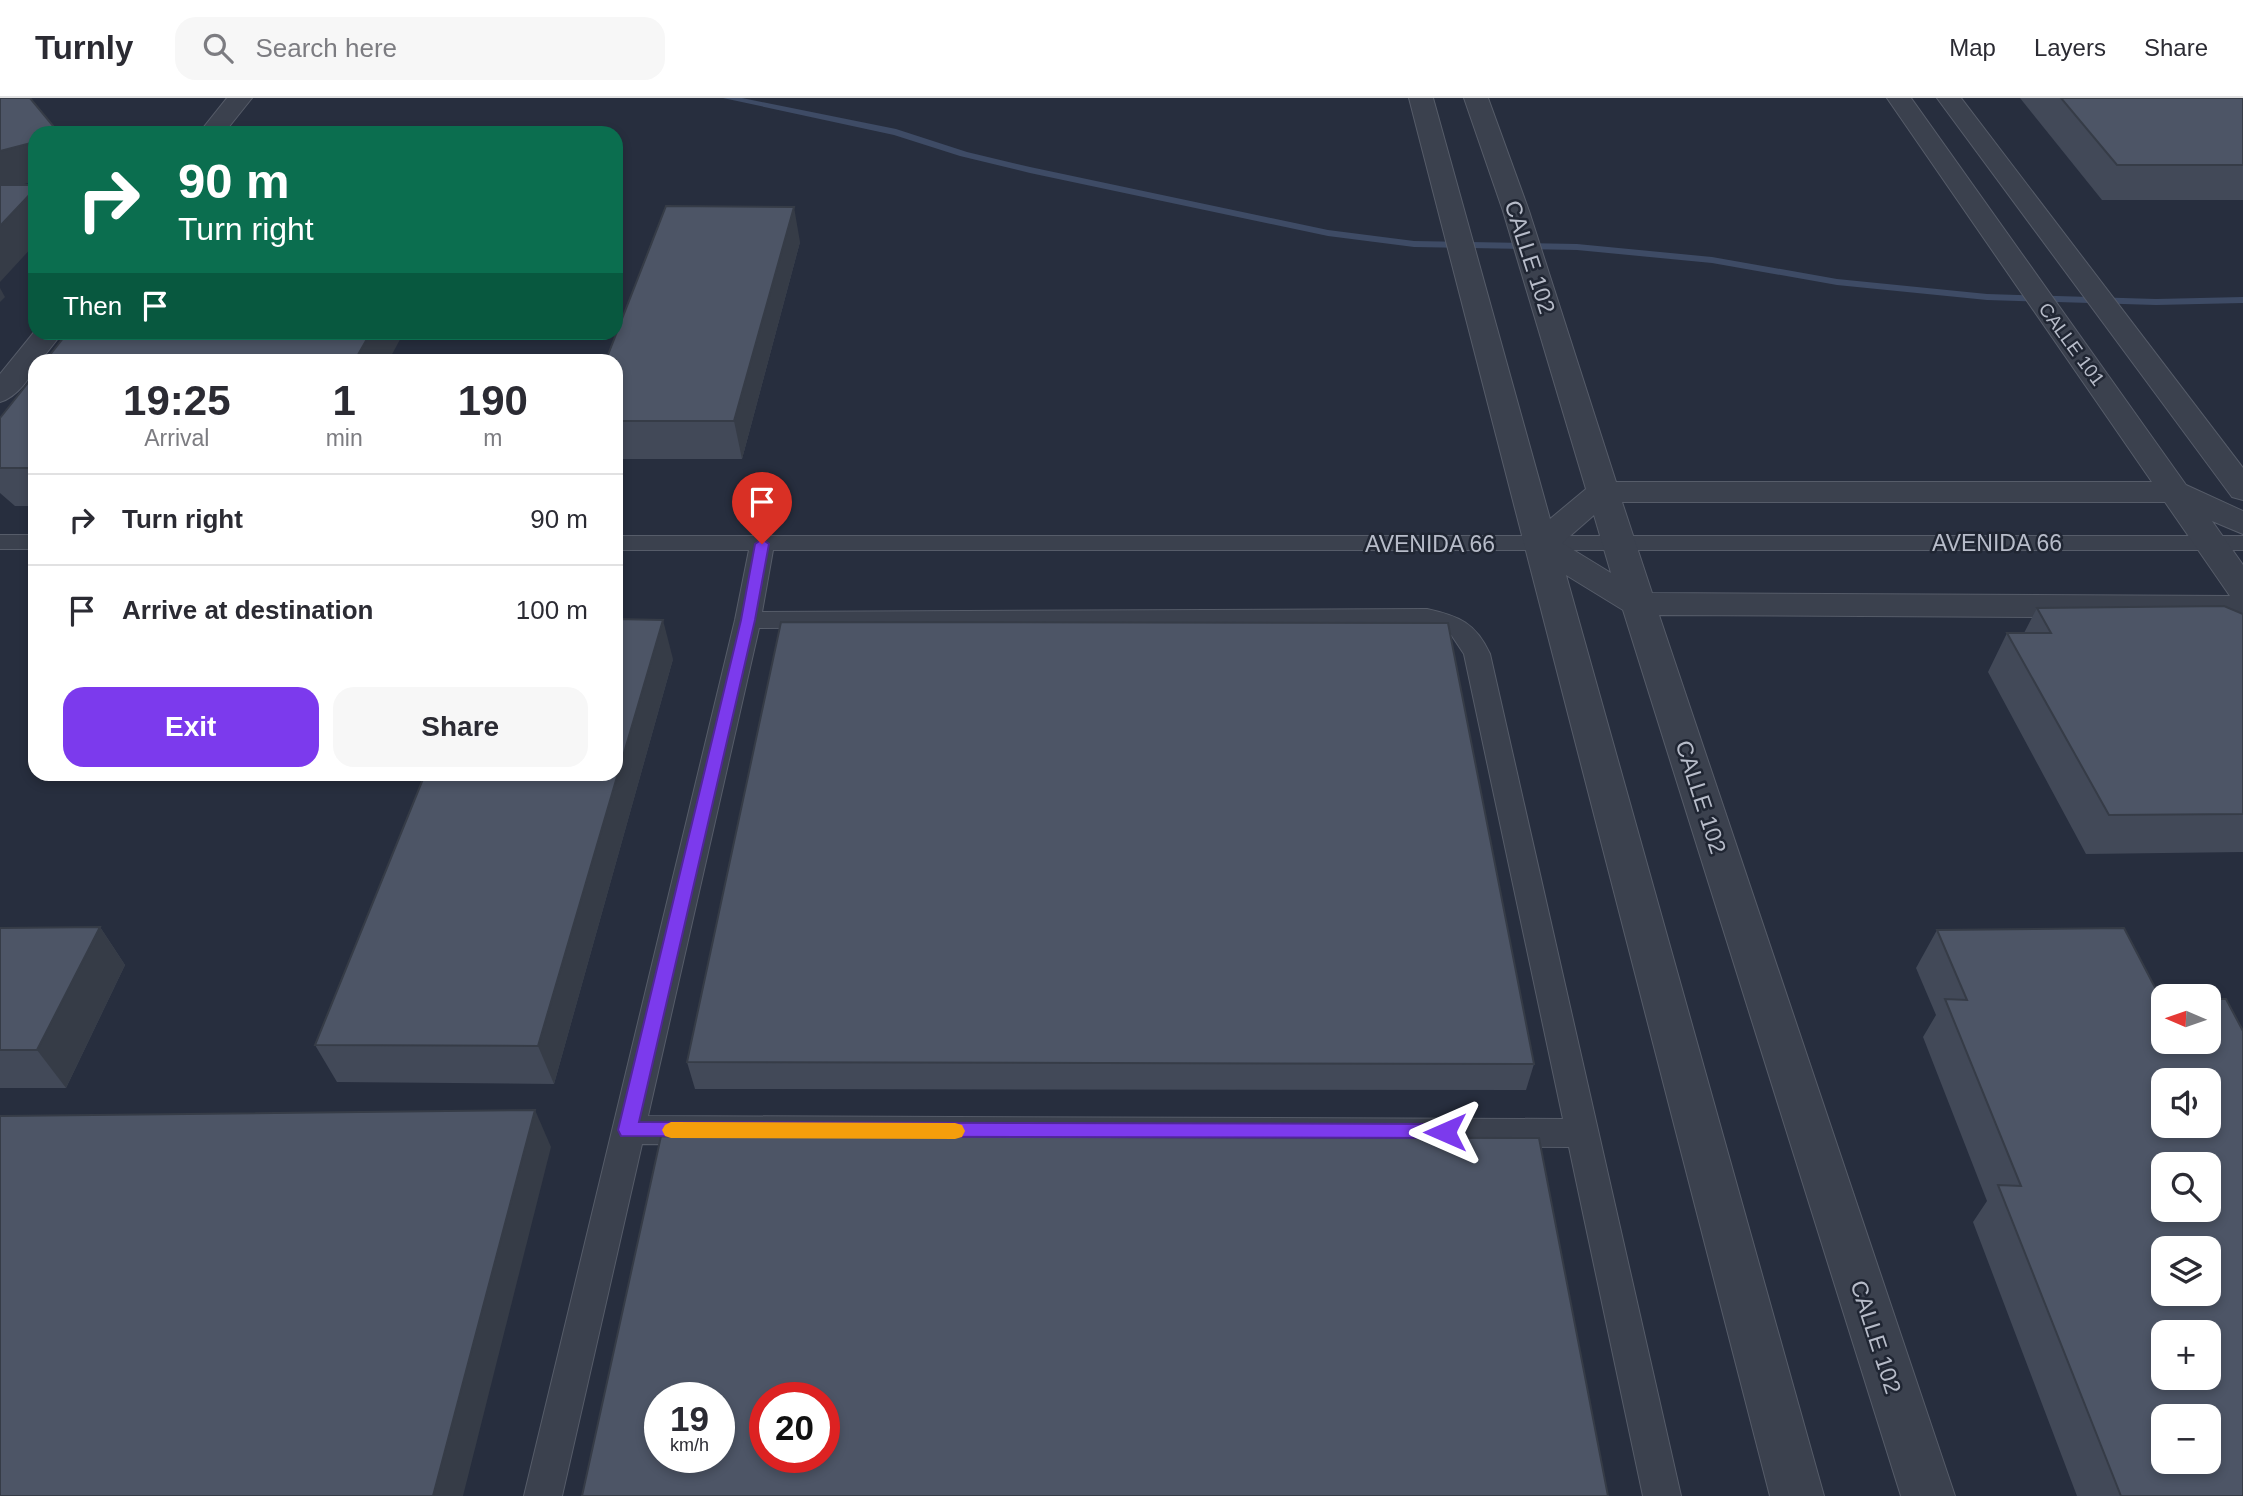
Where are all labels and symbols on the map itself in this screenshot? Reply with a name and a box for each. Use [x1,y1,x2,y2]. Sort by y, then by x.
street label: CALLE 102 [1499,197,1561,317]
street label: CALLE 101 [2035,299,2109,390]
pin [732,472,792,544]
street label: AVENIDA 66 [1932,530,2062,556]
street label: AVENIDA 66 [1365,531,1495,557]
street label: CALLE 102 [1670,737,1732,857]
north arrow [2151,984,2221,1054]
position arrow [1408,1095,1482,1169]
street label: CALLE 102 [1845,1277,1907,1397]
speed limit sign: 20 [749,1382,840,1473]

